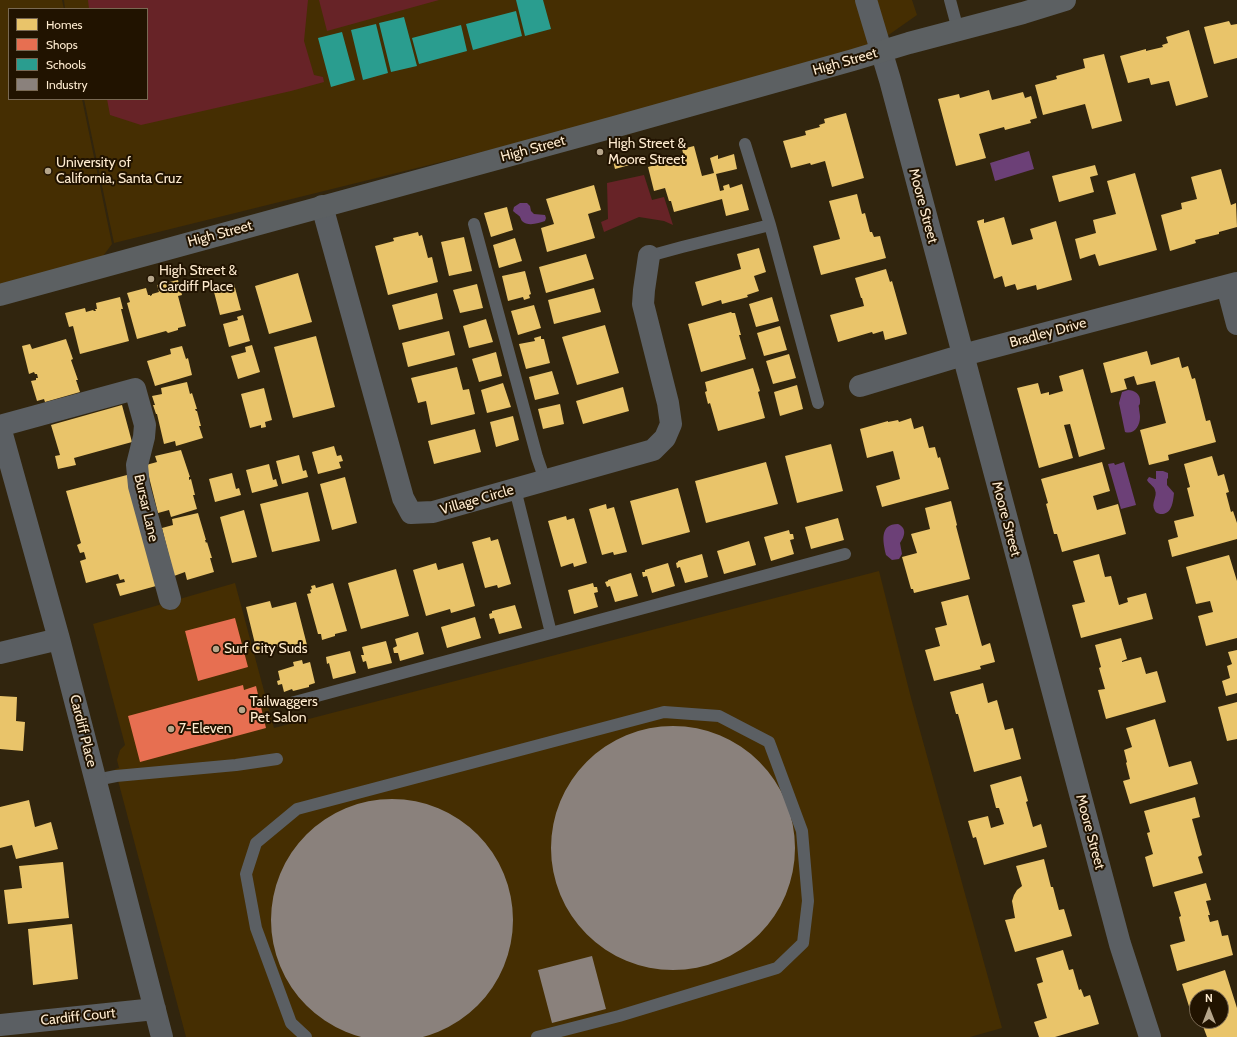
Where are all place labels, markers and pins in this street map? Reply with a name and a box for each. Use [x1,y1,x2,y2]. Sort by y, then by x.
place label: High Street & Moore Street [608,136,686,168]
marker: High Street & Moore Street [595,147,605,157]
place label: University of California, Santa Cruz [56,155,182,188]
marker: University of California, Santa Cruz [43,166,53,176]
place label: High Street & Cardiff Place [159,263,237,296]
marker: High Street & Cardiff Place [146,274,156,284]
place label: Surf City Suds [224,641,308,657]
marker: Surf City Suds [211,644,221,654]
place label: Tailwaggers Pet Salon [250,694,318,726]
marker: Tailwaggers Pet Salon [237,705,247,715]
place label: 7-Eleven [179,721,232,737]
marker: 7-Eleven [166,724,176,734]

